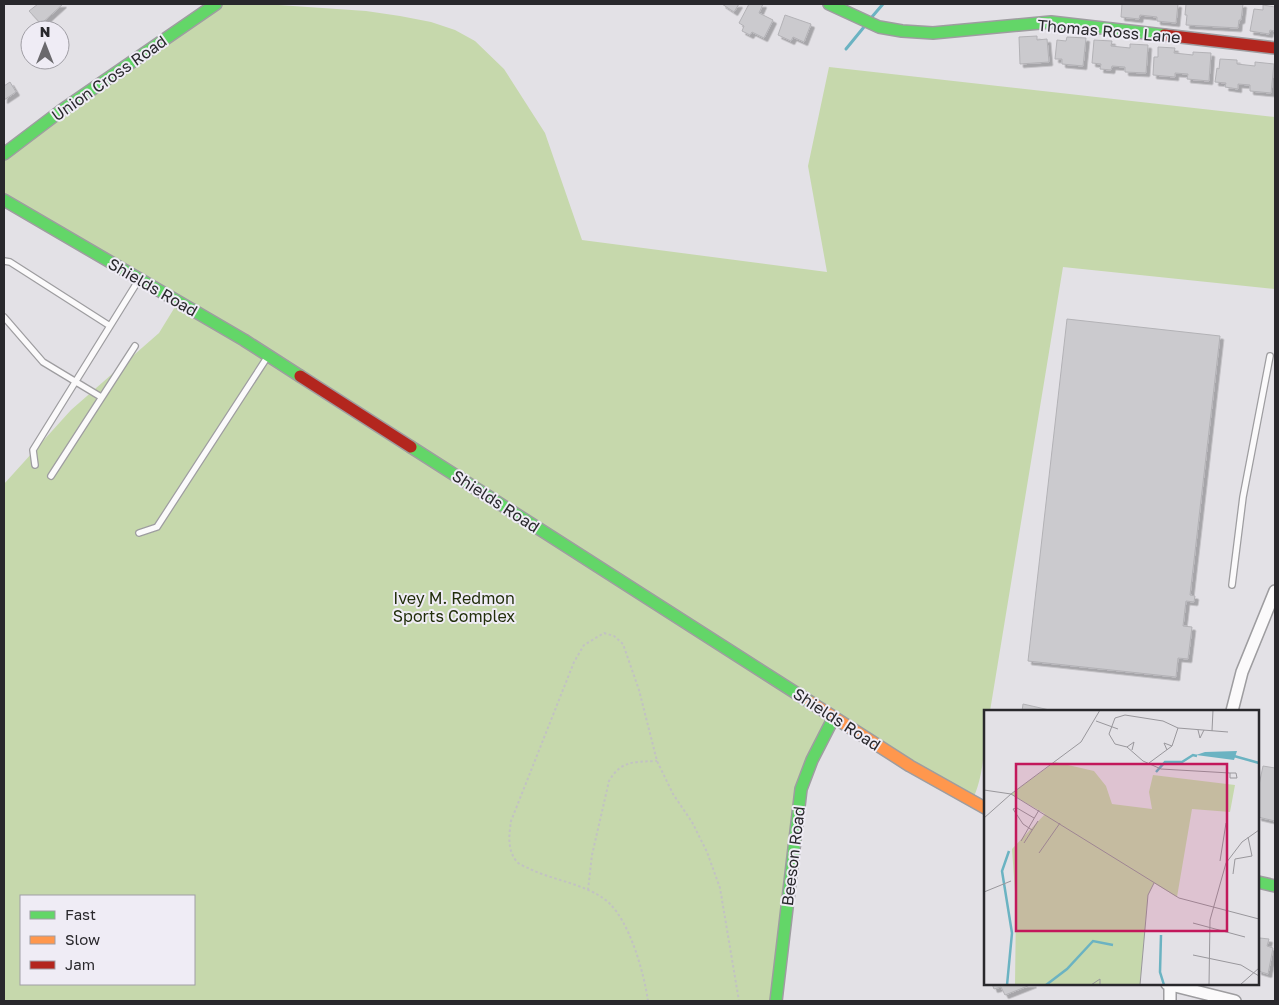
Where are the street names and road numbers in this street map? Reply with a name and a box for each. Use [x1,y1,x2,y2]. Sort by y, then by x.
street label: Thomas Ross Lane [1037,15,1181,47]
street label: Union Cross Road [48,31,170,125]
street label: Shields Road [105,253,201,321]
street label: Shields Road [449,465,543,537]
street label: Shields Road [790,683,884,755]
street label: Beeson Road [777,805,809,907]

